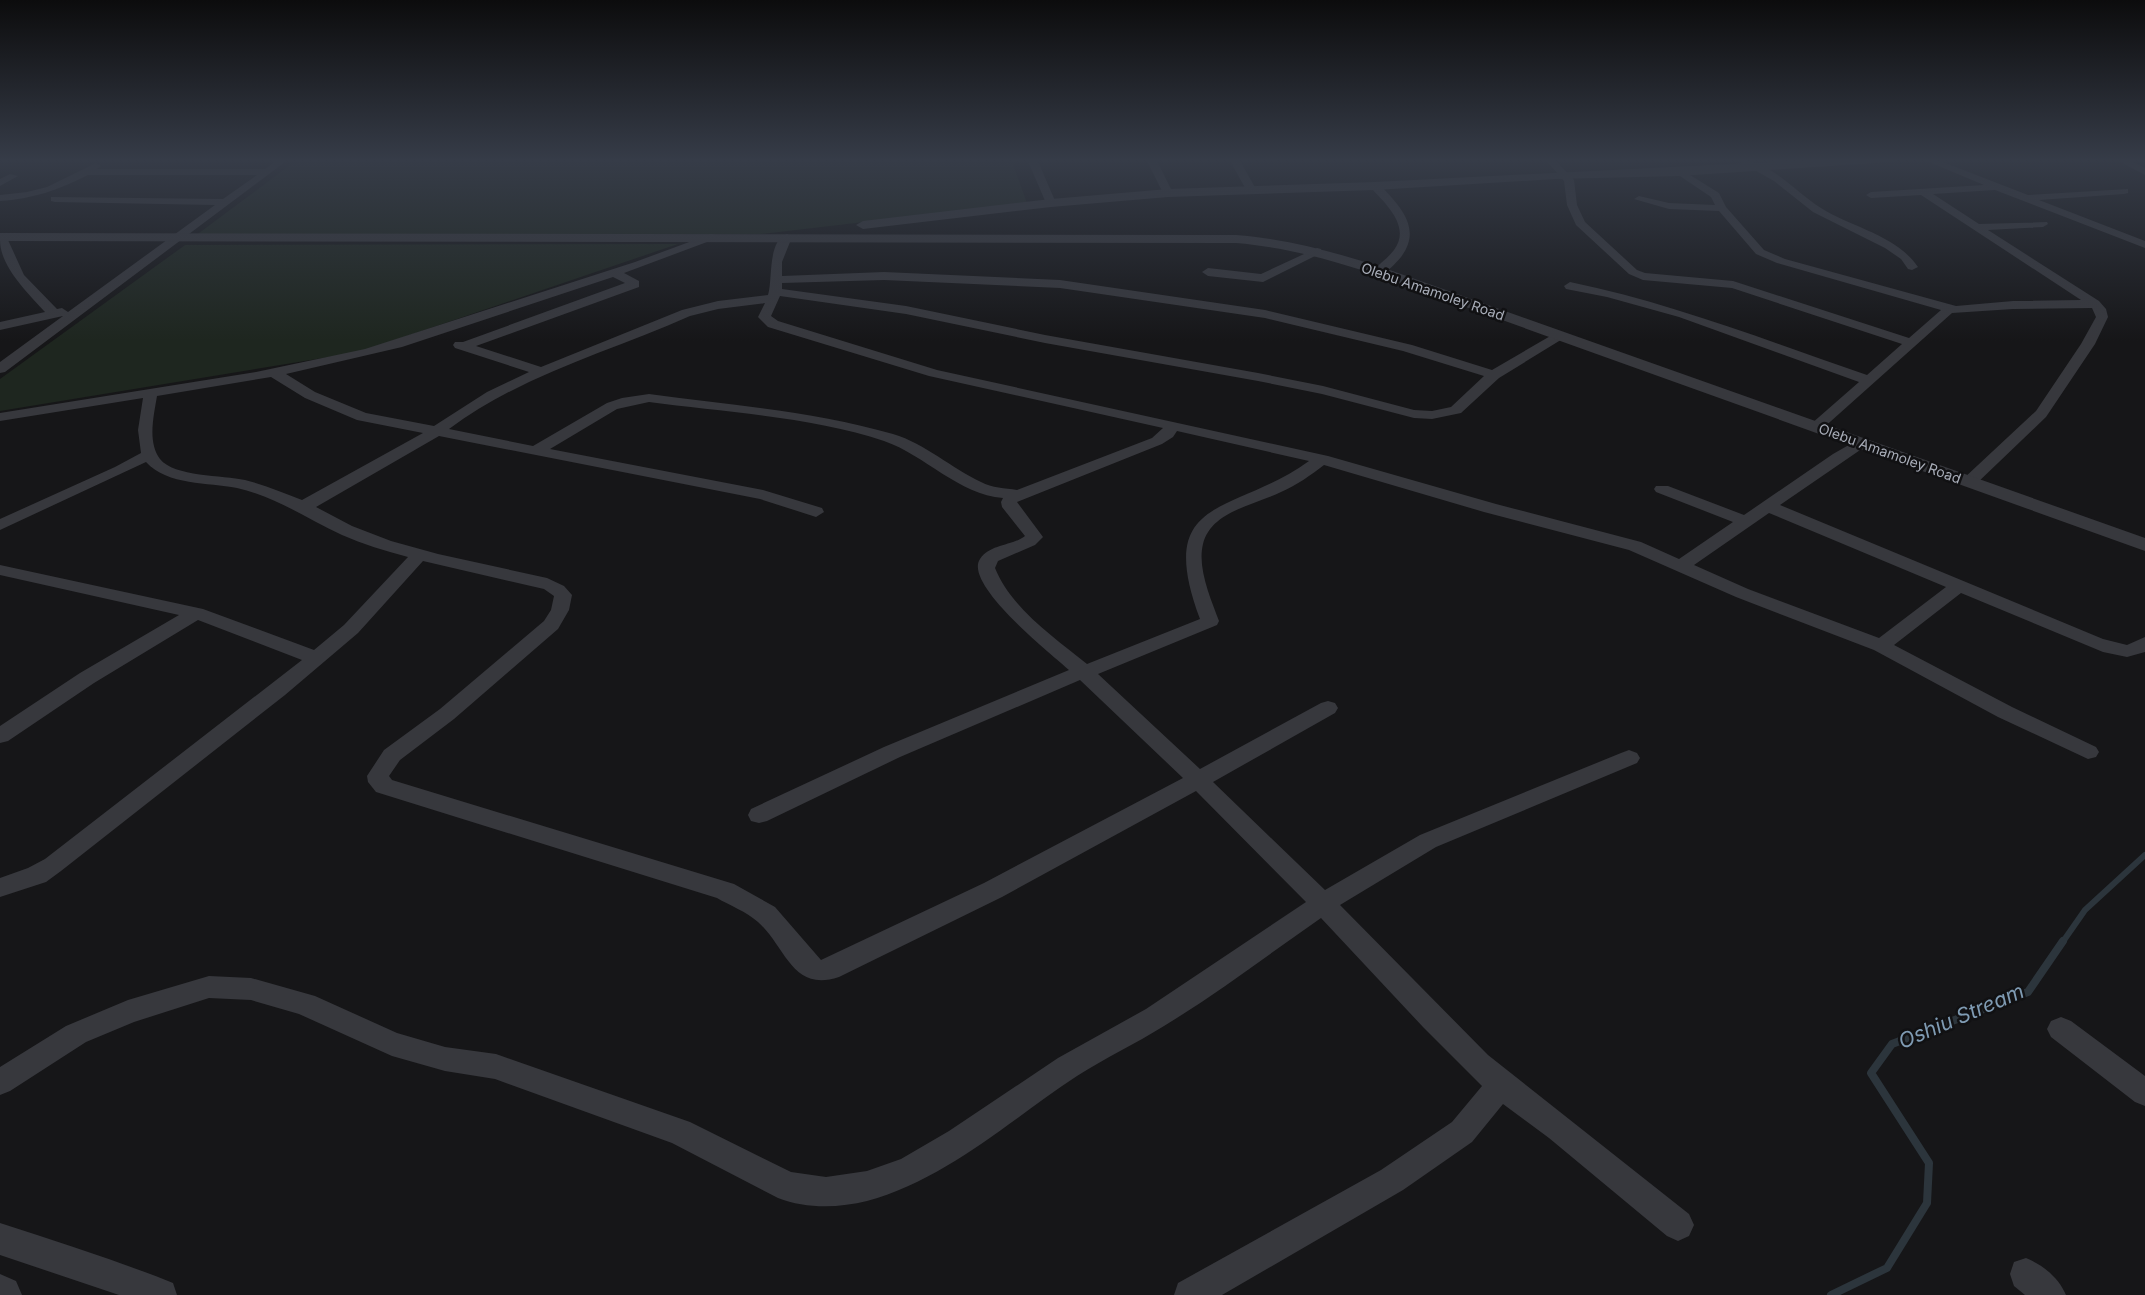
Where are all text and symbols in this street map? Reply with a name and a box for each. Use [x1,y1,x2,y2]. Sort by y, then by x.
street label: Olebu Amamoley Road [1359,258,1507,324]
street label: Olebu Amamoley Road [1816,419,1964,487]
water label: Oshiu Stream [1894,978,2028,1054]

